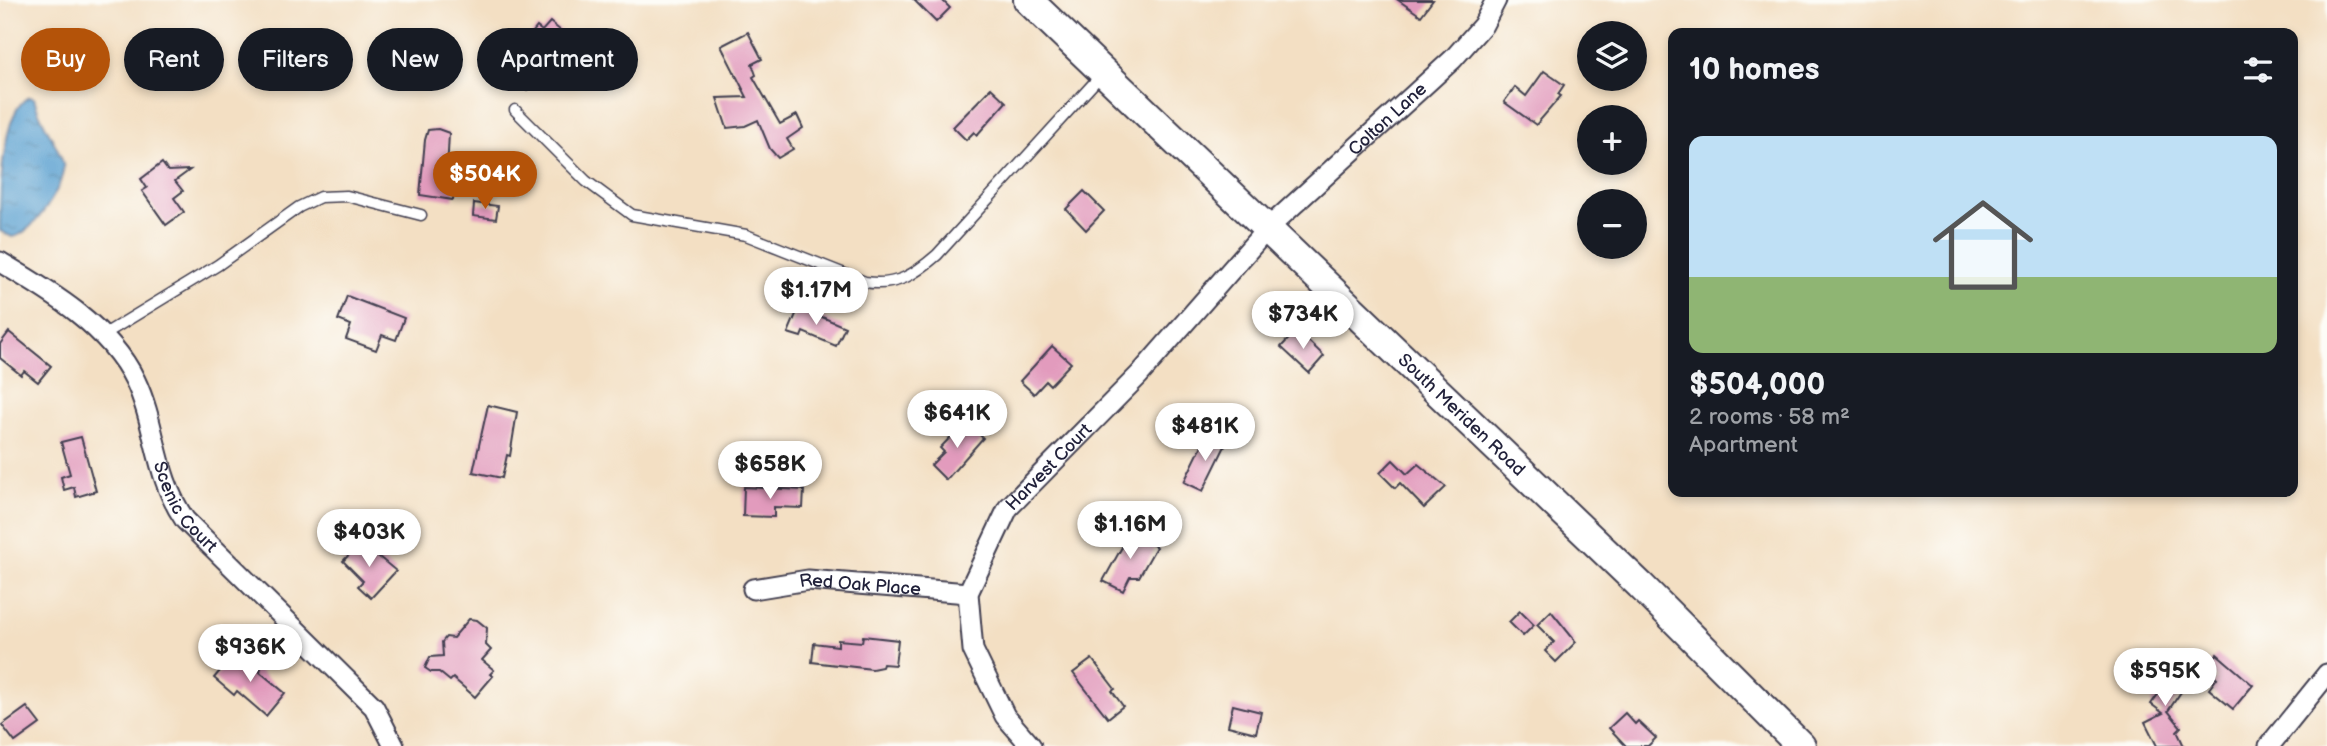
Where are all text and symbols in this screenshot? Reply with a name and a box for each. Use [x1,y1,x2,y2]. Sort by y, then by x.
map controls [1577,21,1647,259]
button: layers [1577,21,1647,91]
chip: Buy [21,28,110,91]
chip: Rent [124,28,224,91]
chip: Filters [238,28,353,91]
chip: New [367,28,463,91]
chip: Apartment [477,28,638,91]
icon: filters [2239,51,2277,89]
text: 10 homes [1689,52,1820,88]
street label: Colton Lane [1344,78,1431,160]
button: + [1577,105,1647,175]
pin: $504K [436,152,534,211]
text: $504K [449,160,521,188]
icon: home [1920,182,2046,308]
button: − [1577,189,1647,259]
pin: $1.17M [759,268,873,327]
text: $1.17M [780,276,852,304]
pin: $734K [1254,292,1352,351]
text: $734K [1268,300,1338,328]
street label: South Meriden Road [1393,349,1529,481]
text: $504,000 [1689,367,1825,403]
pin: $641K [908,391,1006,450]
text: $641K [923,399,991,427]
text: 2 rooms · 58 m² [1689,403,1850,431]
pin: $481K [1156,404,1254,463]
text: $481K [1171,412,1239,440]
street label: Harvest Court [1002,419,1097,515]
text: Apartment [1689,431,1798,459]
pin: $658K [721,442,819,501]
text: $658K [734,450,806,478]
street label: Scenic Court [149,459,222,557]
pin: $1.16M [1073,502,1187,561]
pin: $403K [320,510,418,569]
text: $1.16M [1093,510,1167,538]
text: $403K [333,518,405,546]
street label: Red Oak Place [798,569,922,600]
pin: $936K [201,624,299,684]
text: $936K [214,633,286,661]
pin: $595K [2116,648,2214,708]
text: $595K [2130,657,2200,685]

